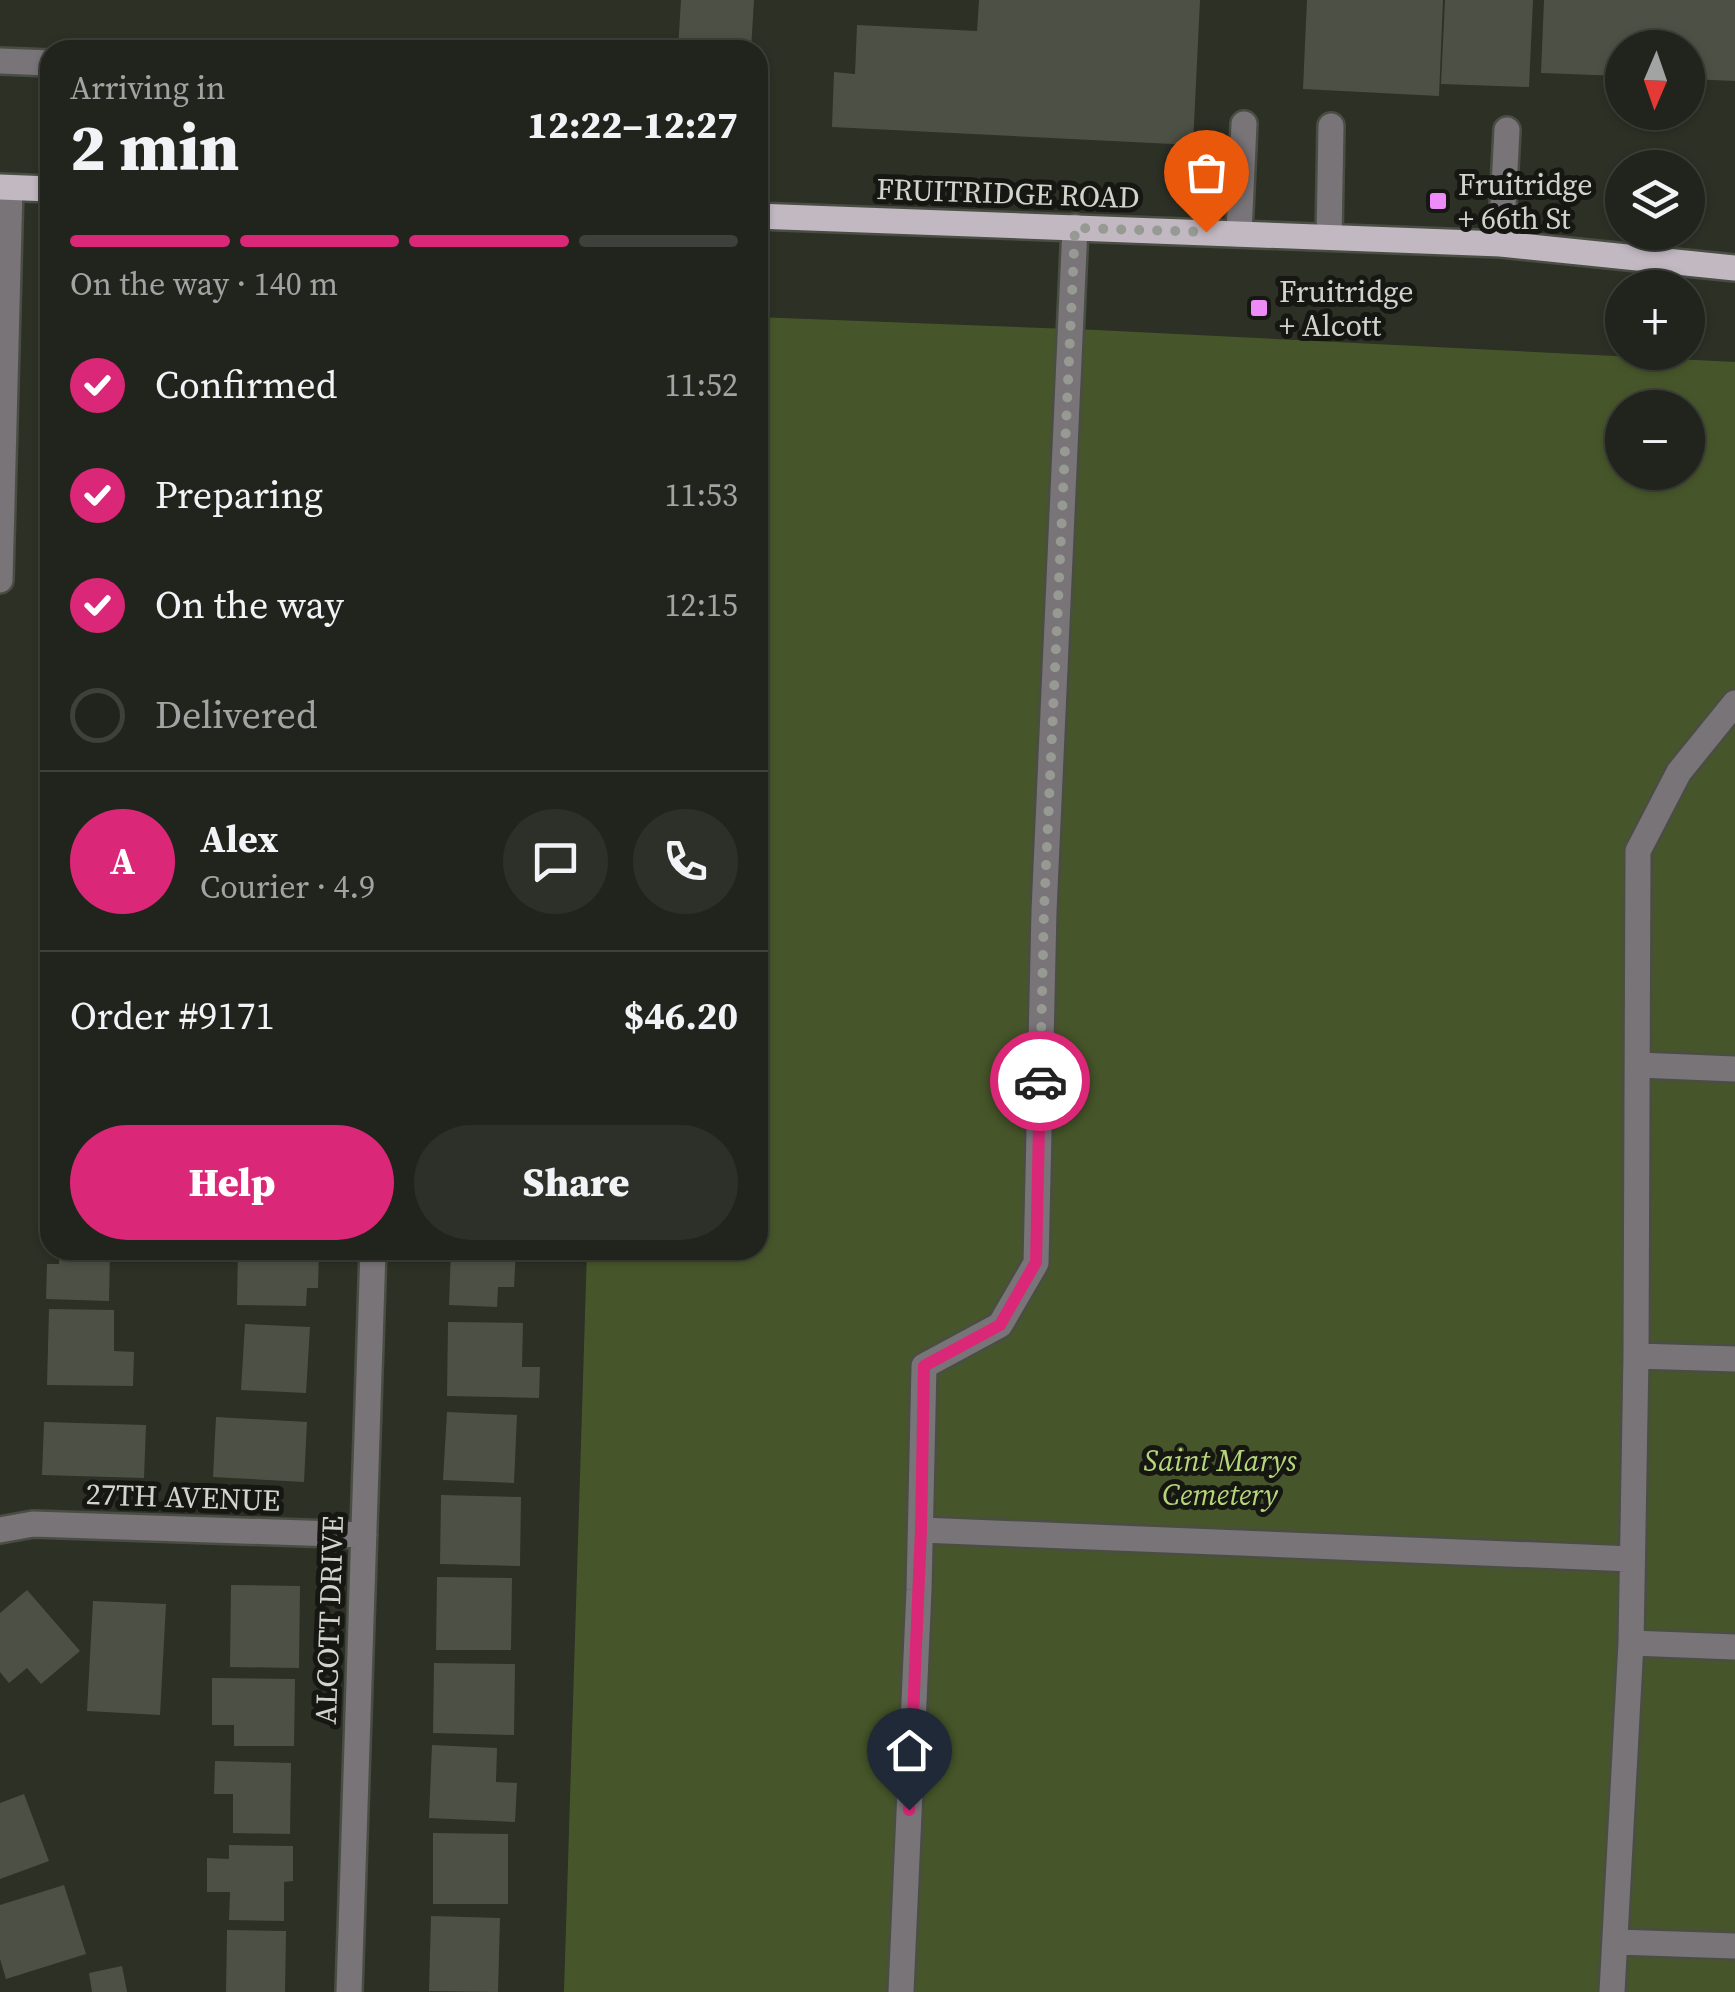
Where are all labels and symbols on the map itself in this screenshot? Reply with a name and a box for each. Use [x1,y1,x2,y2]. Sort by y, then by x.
north arrow [1605,30,1705,130]
pin [1164,130,1249,233]
place label: Fruitridge + 66th St [1458,164,1593,239]
street label: FRUITRIDGE ROAD [876,168,1140,218]
marker: Fruitridge + 66th St [1427,190,1449,212]
place label: Fruitridge + Alcott [1279,271,1414,346]
marker: Fruitridge + Alcott [1248,297,1270,319]
courier [990,1031,1090,1131]
park label: Saint Marys Cemetery [1143,1440,1297,1515]
street label: 27TH AVENUE [85,1473,281,1521]
street label: ALCOTT DRIVE [305,1515,353,1725]
pin [867,1708,952,1811]

